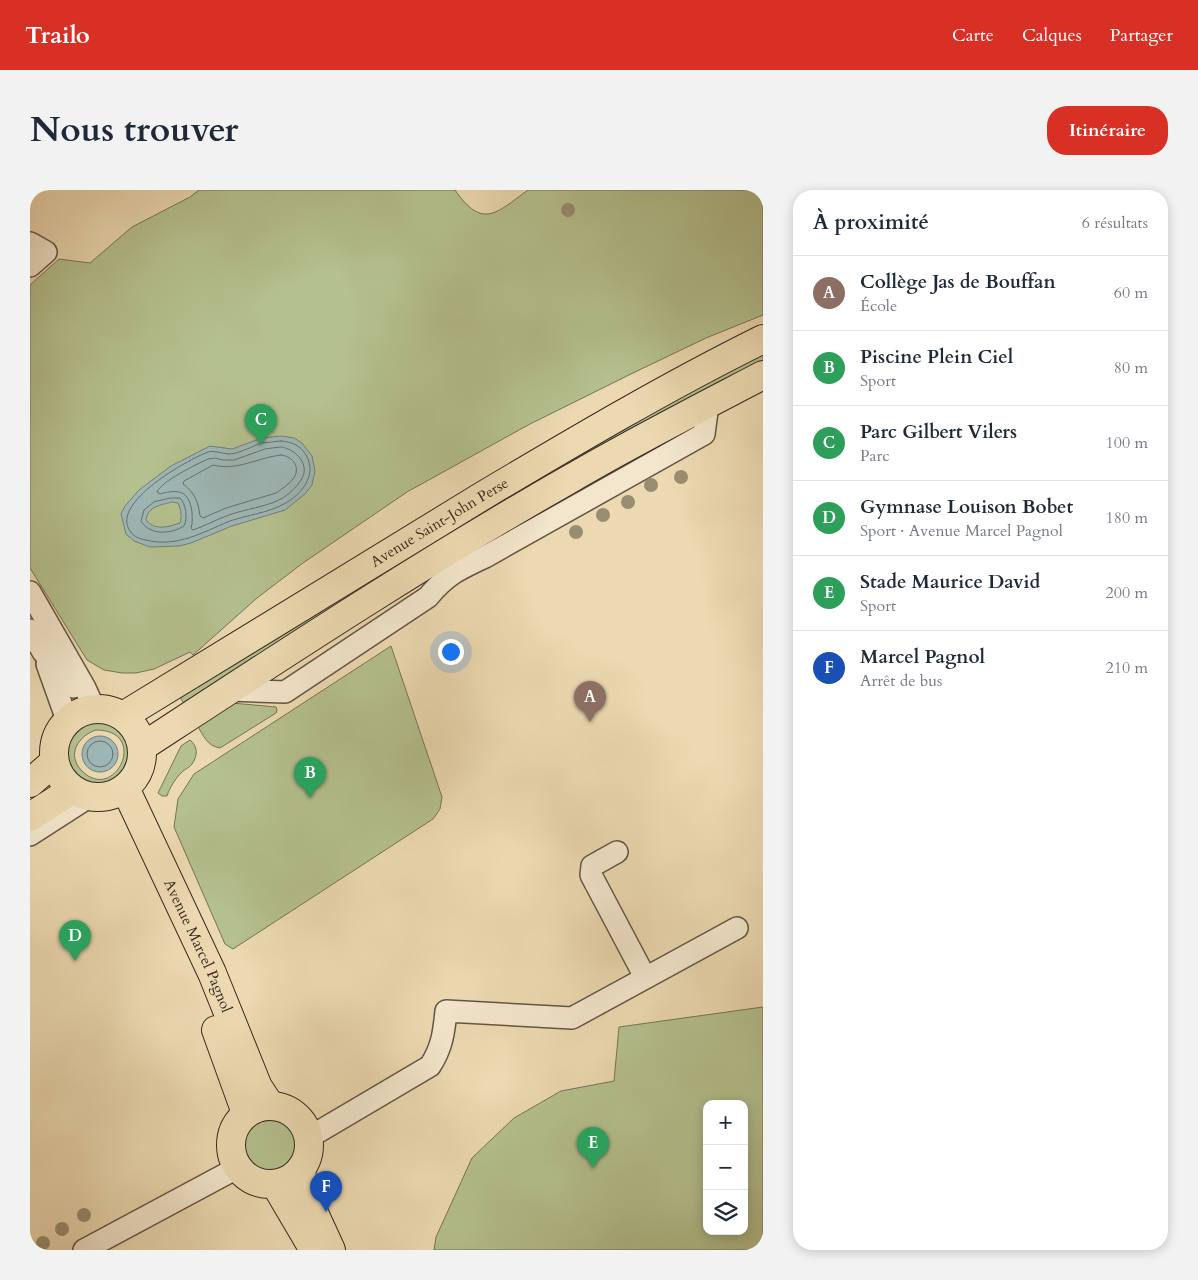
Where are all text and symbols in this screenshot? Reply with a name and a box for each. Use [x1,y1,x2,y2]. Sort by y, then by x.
text: Trailo [25,19,90,52]
text: Carte [952,23,994,48]
text: Calques [1022,23,1082,48]
text: Partager [1110,23,1173,48]
text: Nous trouver [30,106,238,154]
button: Itinéraire [1047,106,1168,155]
text: À proximité [813,208,929,237]
text: 6 résultats [1082,212,1148,234]
text: Collège Jas de Bouffan [860,269,1056,295]
text: A [823,282,835,304]
text: 60 m [1114,282,1148,304]
text: École [860,295,897,317]
text: Piscine Plein Ciel [860,344,1013,370]
text: B [823,357,835,379]
text: 80 m [1114,357,1148,379]
text: Sport [860,370,896,392]
pin: C [245,404,277,445]
text: Parc Gilbert Vilers [860,419,1017,445]
text: C [823,432,835,454]
text: 100 m [1106,432,1148,454]
text: Parc [860,445,890,467]
street label: Avenue Saint-John Perse [367,473,512,572]
text: Gymnase Louison Bobet [860,494,1073,520]
text: D [822,507,836,529]
text: 180 m [1106,507,1148,529]
text: Sport · Avenue Marcel Pagnol [860,520,1063,542]
text: Stade Maurice David [860,569,1040,595]
text: E [824,582,834,604]
text: 200 m [1106,582,1148,604]
text: Sport [860,595,896,617]
your location [438,639,464,665]
text: Marcel Pagnol [860,644,985,670]
text: F [824,657,834,679]
text: 210 m [1106,657,1148,679]
text: Arrêt de bus [860,670,942,692]
pin: A [574,681,606,722]
pin: B [294,757,326,798]
street label: Avenue Marcel Pagnol [159,876,237,1016]
pin: D [59,920,91,961]
map controls [703,1100,748,1235]
button: + [703,1100,748,1145]
pin: E [577,1127,609,1168]
button: − [703,1145,748,1190]
pin: F [310,1171,342,1212]
button: layers [703,1190,748,1235]

